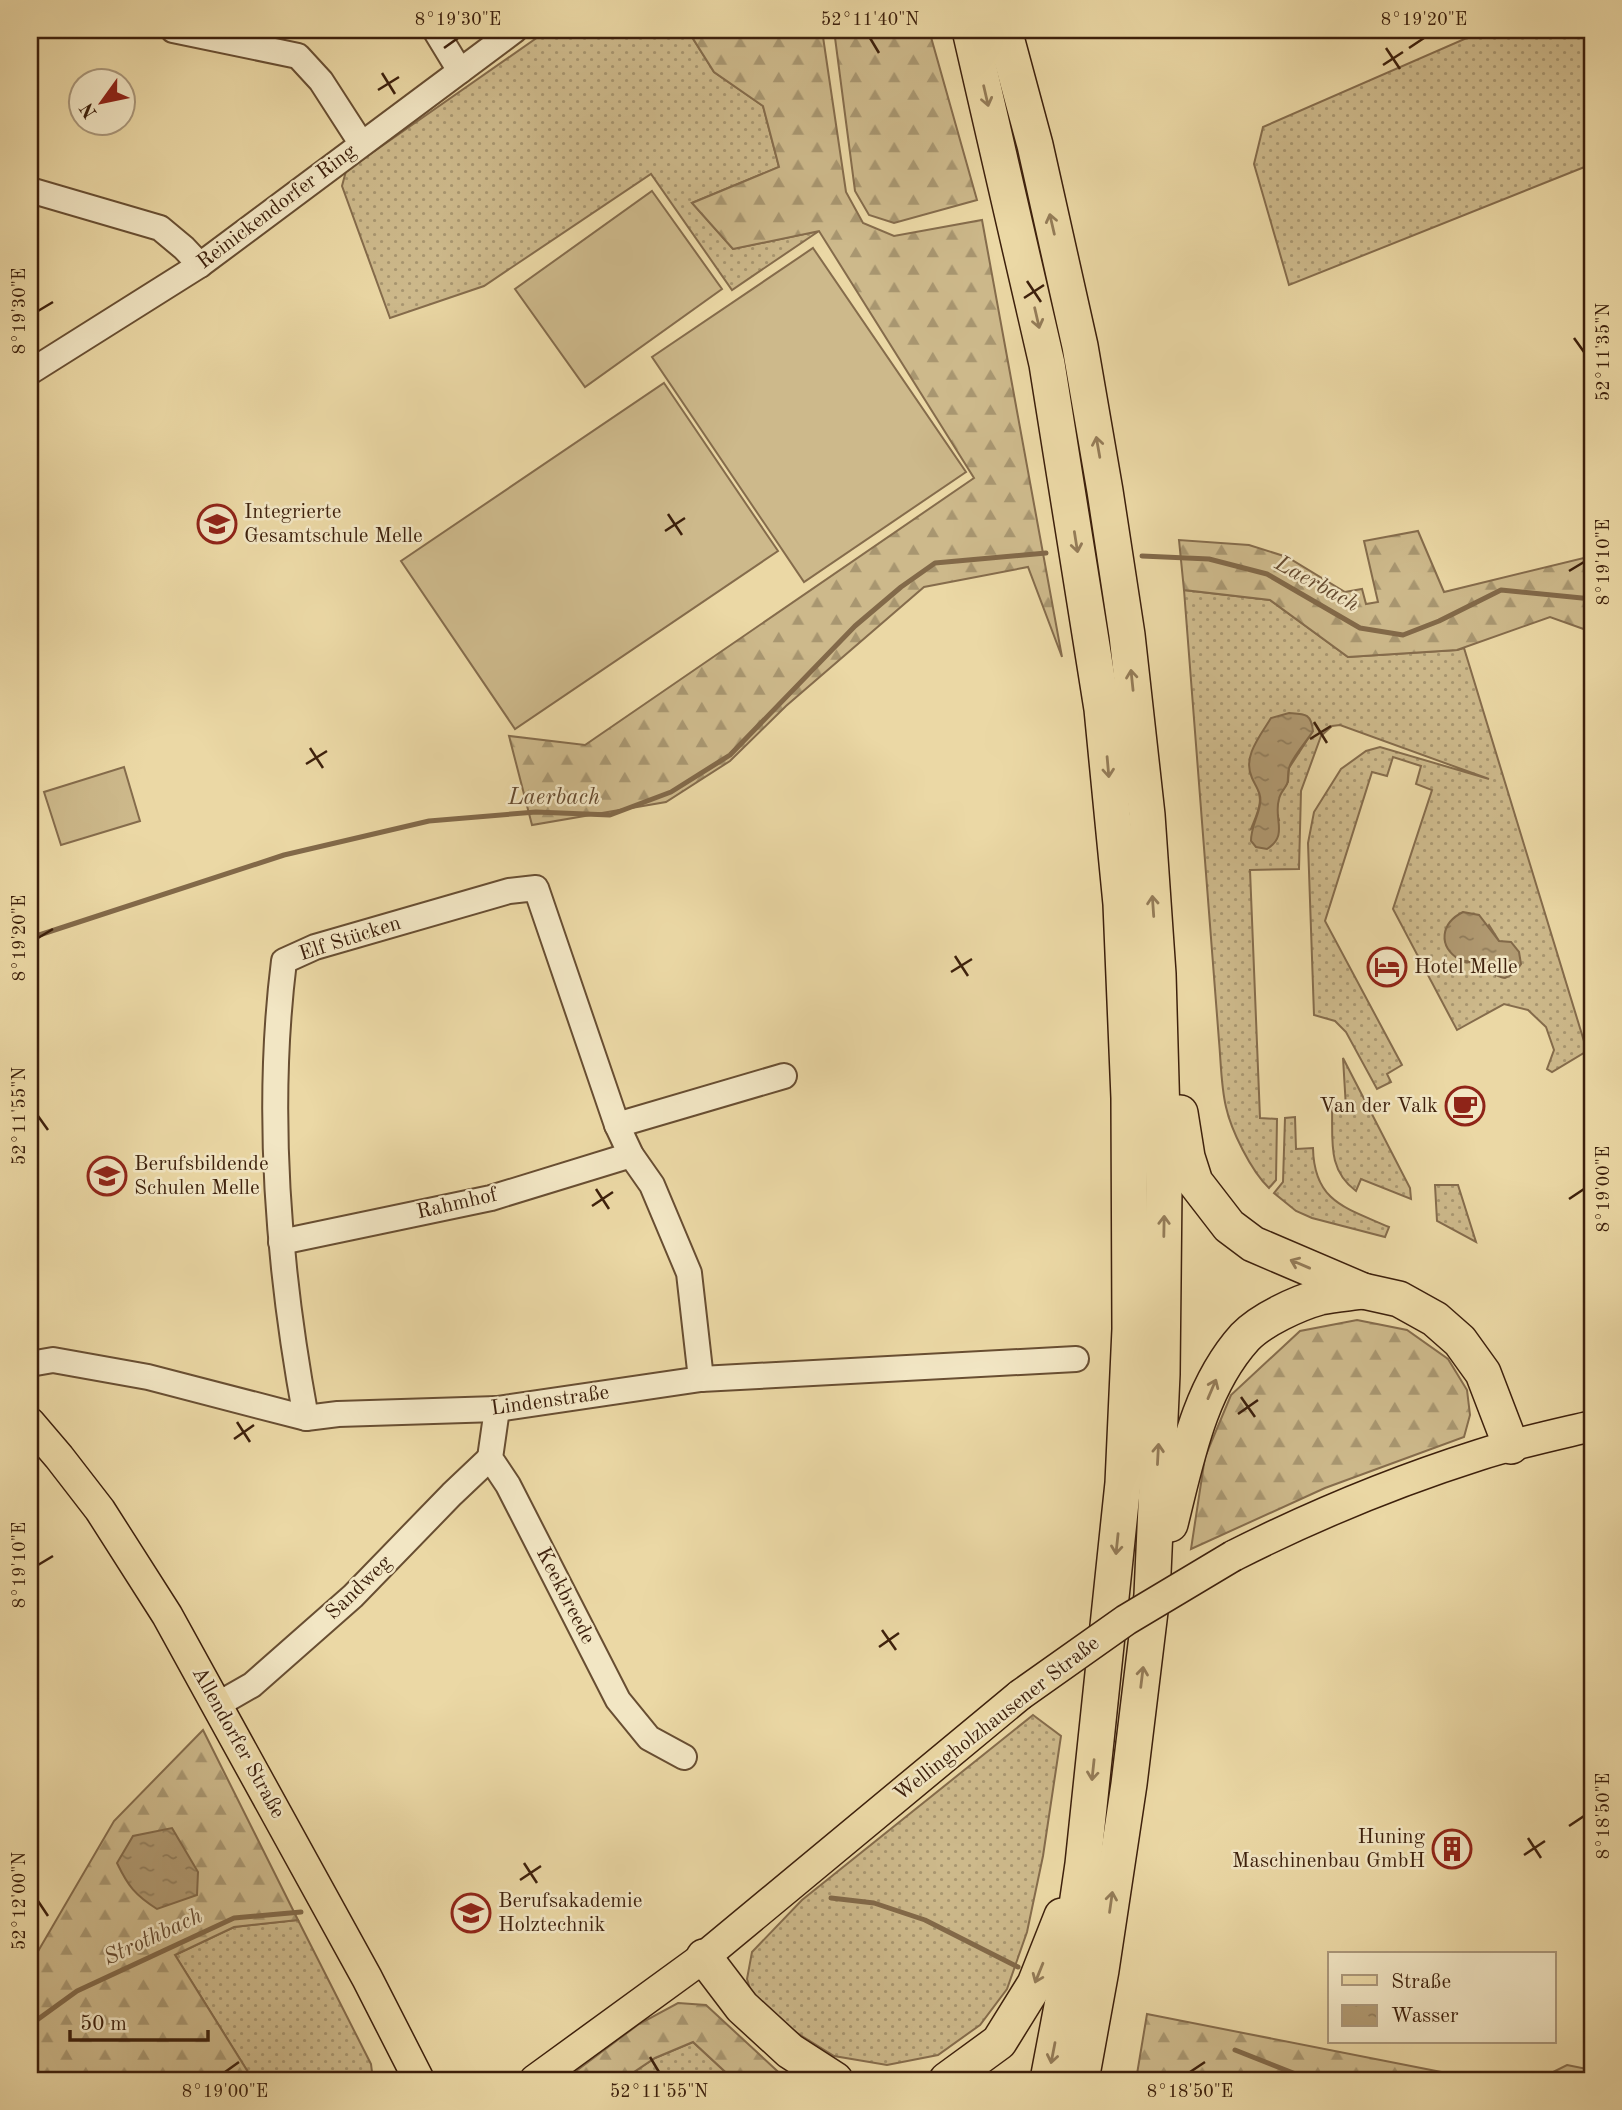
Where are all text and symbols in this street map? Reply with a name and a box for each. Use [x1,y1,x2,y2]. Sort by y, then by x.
text: 8°19'30"E [415,11,501,29]
text: 52°11'40"N [821,11,919,29]
text: 8°19'20"E [1381,11,1467,29]
north arrow [66,66,136,136]
one-way arrow [979,84,993,107]
text: N [78,98,102,121]
street label: Reinickendorfer Ring [194,140,361,273]
one-way arrow [1045,213,1059,236]
text: 8°19'30"E [11,268,29,354]
text: 52°11'35"N [1595,303,1613,401]
one-way arrow [1030,306,1044,329]
one-way arrow [1090,436,1104,459]
place label: Integrierte Gesamtschule Melle [244,502,423,547]
school or university icon: Integrierte Gesamtschule Melle [196,503,238,545]
text: 8°19'10"E [1595,519,1613,605]
one-way arrow [1070,530,1083,553]
water label: Laerbach [1270,551,1363,617]
one-way arrow [1125,669,1138,692]
one-way arrow [1102,755,1115,778]
water label: Laerbach [507,786,600,809]
text: 8°19'20"E [11,895,29,981]
one-way arrow [1146,896,1159,918]
street label: Elf Stücken [297,913,403,965]
hotel icon: Hotel Melle [1366,946,1408,988]
place label: Hotel Melle [1414,957,1518,978]
text: 52°11'55"N [11,1067,29,1165]
cafe icon: Van der Valk [1444,1085,1486,1127]
place label: Van der Valk [1319,1096,1438,1117]
text: 8°19'00"E [1595,1146,1613,1232]
place label: Berufsbildende Schulen Melle [134,1154,269,1199]
school or university icon: Berufsbildende Schulen Melle [86,1155,128,1197]
street label: Rahmhof [415,1184,500,1223]
one-way arrow [1157,1215,1171,1238]
one-way arrow [1290,1257,1311,1270]
one-way arrow [1206,1379,1219,1400]
street label: Lindenstraße [490,1382,610,1420]
one-way arrow [1152,1442,1165,1465]
text: 8°19'10"E [11,1522,29,1608]
one-way arrow [1110,1532,1123,1555]
street label: Keekbreede [532,1544,598,1648]
street label: Sandweg [322,1552,396,1624]
street label: Wellingholzhausener Straße [891,1633,1103,1805]
street label: Allendorfer Straße [188,1664,288,1822]
one-way arrow [1135,1666,1148,1689]
one-way arrow [1086,1758,1099,1781]
text: 8°18'50"E [1595,1773,1613,1859]
place label: Huning Maschinenbau GmbH [1232,1827,1426,1872]
building icon: Huning Maschinenbau GmbH [1431,1828,1473,1870]
text: 52°12'00"N [11,1852,29,1950]
place label: Berufsakademie Holztechnik [498,1891,642,1936]
one-way arrow [1105,1891,1118,1914]
school or university icon: Berufsakademie Holztechnik [450,1892,492,1934]
water label: Strothbach [100,1904,206,1970]
legend [1328,1952,1556,2044]
one-way arrow [1032,1962,1045,1983]
text: Straße [1391,1972,1451,1993]
scale bar [70,1998,208,2042]
text: Wasser [1391,2006,1459,2027]
text: 50 m [80,2014,127,2035]
one-way arrow [1046,2041,1060,2064]
text: 8°19'00"E [182,2083,268,2101]
text: 52°11'55"N [610,2083,708,2101]
text: 8°18'50"E [1147,2083,1233,2101]

